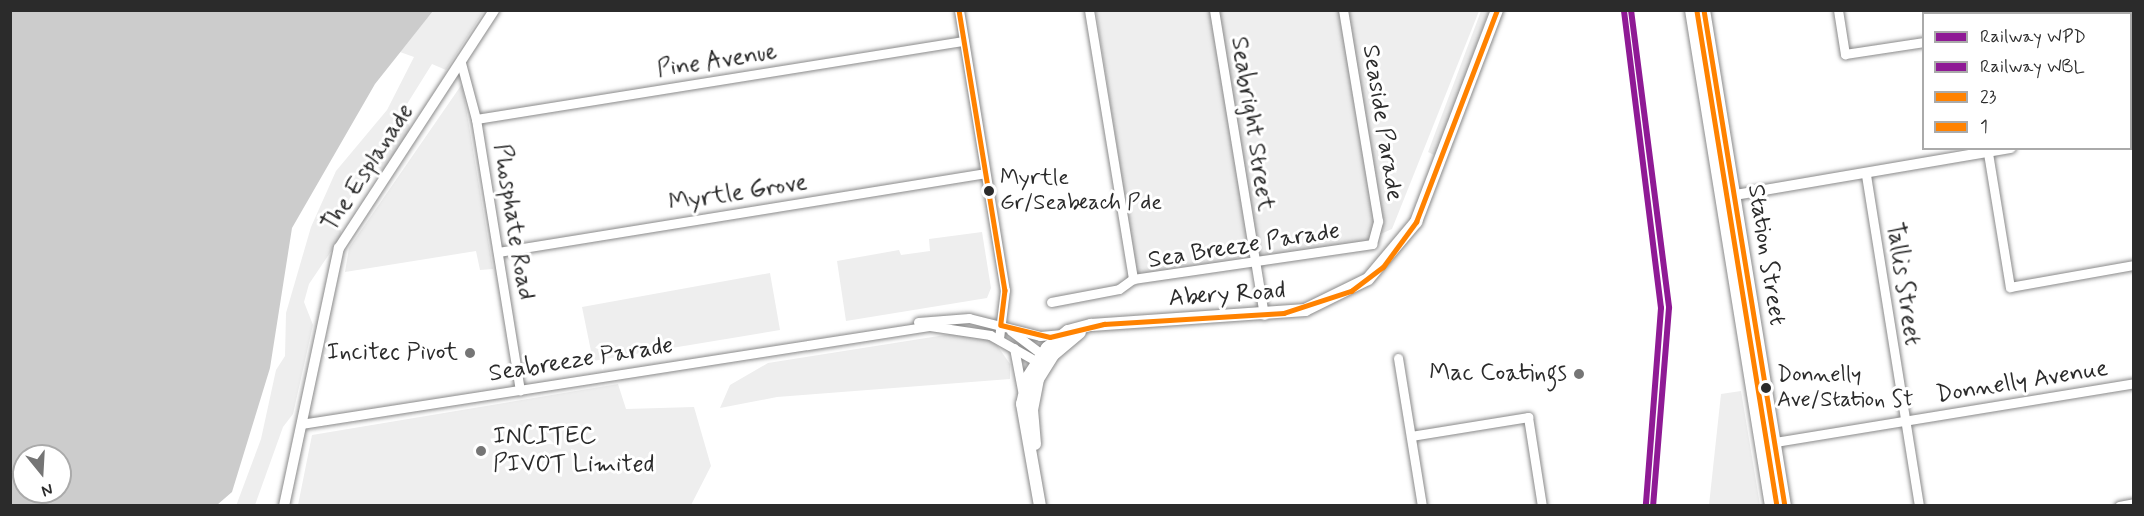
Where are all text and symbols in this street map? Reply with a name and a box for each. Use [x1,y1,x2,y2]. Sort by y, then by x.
legend [1922,12,2132,150]
text: Railway WPD [1980,25,2086,49]
street label: Seabright Street [1224,35,1280,213]
street label: Pine Avenue [653,37,781,85]
street label: Seaside Parade [1356,44,1408,202]
text: Railway WBL [1980,55,2085,79]
text: 23 [1980,85,1996,109]
street label: The Esplanade [317,100,419,236]
text: 1 [1980,115,1988,139]
street label: Phosphate Road [486,142,540,302]
place label: Myrtle Gr/Seabeach Pde [1000,165,1162,216]
street label: Myrtle Grove [667,168,809,218]
street label: Station Street [1740,181,1792,329]
marker: Myrtle Gr/Seabeach Pde [983,185,995,197]
street label: Sea Breeze Parade [1148,217,1340,275]
street label: Tallis Street [1879,218,1927,350]
street label: Abery Road [1168,277,1286,313]
street label: Seabreeze Parade [488,331,674,389]
place label: Incitec Pivot [328,339,458,367]
marker: Incitec Pivot [463,346,477,360]
street label: Donnelly Avenue [1934,354,2110,410]
place label: Mac Coatings [1430,360,1567,388]
place label: Donnelly Ave/Station St [1777,362,1912,414]
marker: Mac Coatings [1572,367,1586,381]
marker: Donnelly Ave/Station St [1760,382,1772,394]
place label: INCITEC PIVOT Limited [493,423,655,479]
north arrow [12,444,72,504]
marker: INCITEC PIVOT Limited [474,444,488,458]
text: N [39,478,55,501]

